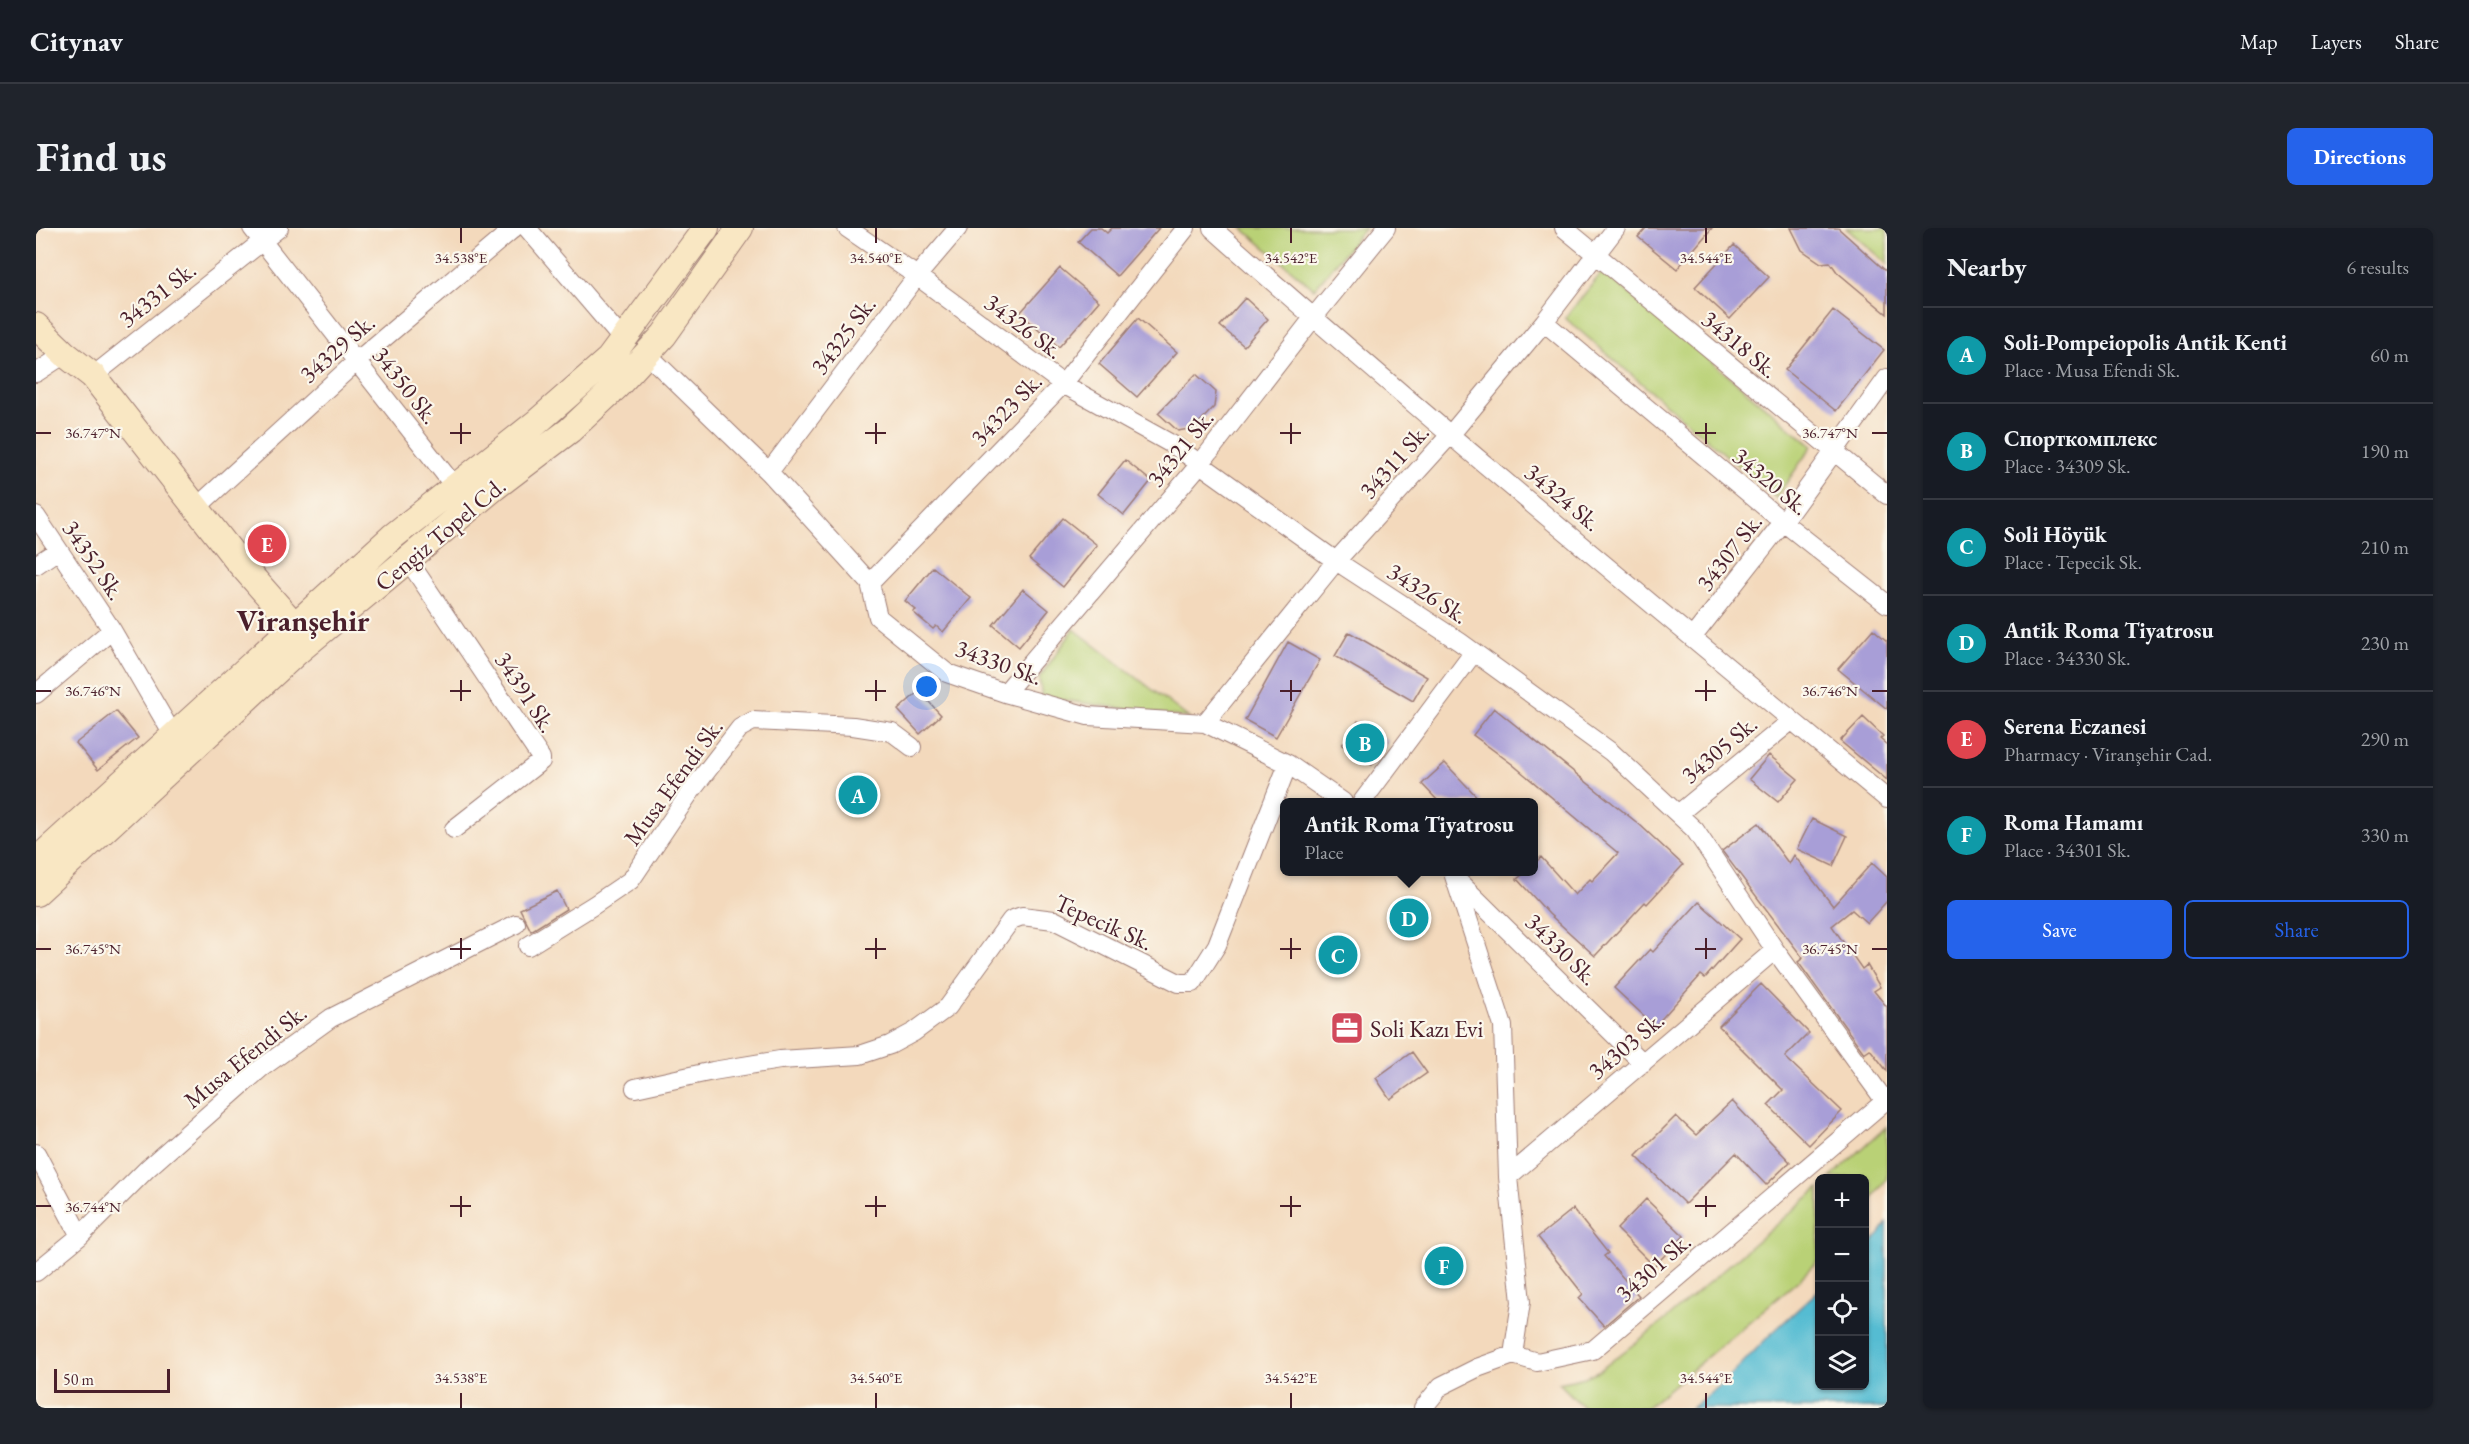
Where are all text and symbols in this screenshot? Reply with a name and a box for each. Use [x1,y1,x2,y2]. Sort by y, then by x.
text: Citynav [30,23,123,59]
text: Map [2240,28,2278,55]
text: Layers [2311,28,2362,55]
text: Share [2395,28,2439,55]
button: Directions [2287,128,2433,185]
text: Find us [36,129,167,184]
text: 34.538°E [435,248,488,267]
text: 34.540°E [850,248,903,267]
text: 34.542°E [1265,248,1318,267]
text: 34.544°E [1680,248,1733,267]
text: Nearby [1947,250,2027,284]
street label: 34331 Sk. [112,254,202,334]
text: 6 results [2346,254,2409,280]
street label: 34326 Sk. [979,286,1069,366]
street label: 34325 Sk. [803,290,883,380]
street label: 34318 Sk. [1695,303,1785,385]
street label: 34329 Sk. [293,307,381,389]
text: Soli-Pompeiopolis Antik Kenti [2004,328,2287,357]
street label: 34350 Sk. [366,340,446,430]
text: A [1959,342,1974,368]
text: 60 m [2370,342,2409,368]
text: Place · Musa Efendi Sk. [2004,357,2180,383]
street label: 34323 Sk. [963,366,1049,452]
street label: 34321 Sk. [1140,403,1220,493]
street label: 34311 Sk. [1352,417,1436,505]
text: 36.747°N [65,423,121,442]
text: 36.747°N [1802,423,1858,442]
text: Спорткомплекс [2004,424,2157,453]
text: B [1960,438,1973,464]
text: 190 m [2361,438,2409,464]
street label: 34320 Sk. [1726,440,1816,522]
text: Place · 34309 Sk. [2004,453,2131,479]
street label: 34324 Sk. [1518,456,1608,538]
street label: Cengiz Topel Cd. [368,470,512,598]
street label: 34307 Sk. [1689,507,1769,597]
street label: 34352 Sk. [56,514,132,606]
text: Soli Höyük [2004,520,2107,549]
pin: E [248,522,286,566]
text: C [1959,534,1974,560]
text: 210 m [2361,534,2409,560]
text: Place · Tepecik Sk. [2004,549,2142,575]
street label: 34326 Sk. [1382,555,1474,631]
district label: Viranşehir [236,601,370,640]
text: Antik Roma Tiyatrosu [2004,616,2214,645]
text: D [1959,630,1974,656]
text: 230 m [2361,630,2409,656]
street label: 34330 Sk. [951,632,1047,692]
text: Place · 34330 Sk. [2004,645,2131,671]
street label: 34391 Sk. [488,646,564,738]
your location [912,672,941,701]
text: 36.746°N [65,681,121,700]
text: 36.746°N [1802,681,1858,700]
street label: 34305 Sk. [1674,708,1764,790]
street label: Musa Efendi Sk. [616,712,730,852]
text: Serena Eczanesi [2004,712,2146,741]
pin: B [1346,720,1384,766]
text: E [1961,726,1972,752]
text: 290 m [2361,726,2409,752]
text: Pharmacy · Viranşehir Cad. [2004,741,2212,767]
pin: A [838,772,878,818]
popup [1280,798,1538,876]
text: Roma Hamamı [2004,808,2143,837]
text: Antik Roma Tiyatrosu [1304,810,1514,839]
text: F [1961,822,1972,848]
text: 330 m [2361,822,2409,848]
text: Place · 34301 Sk. [2004,837,2131,863]
text: Place [1304,839,1344,865]
street label: Tepecik Sk. [1050,887,1158,957]
pin: D [1390,896,1428,940]
button: Save [1947,900,2172,959]
button: Share [2184,900,2409,959]
street label: 34330 Sk. [1519,906,1605,992]
pin: C [1318,932,1358,978]
text: 36.745°N [65,939,121,958]
text: 36.745°N [1802,939,1858,958]
street label: Musa Efendi Sk. [177,997,313,1115]
street label: 34303 Sk. [1581,1004,1671,1086]
office icon: Soli Kazı Evi [1329,1010,1365,1046]
place label: Soli Kazı Evi [1370,1013,1484,1044]
map controls [1815,1174,1869,1390]
button: + [1815,1174,1869,1228]
text: 36.744°N [65,1197,121,1216]
street label: 34301 Sk. [1609,1226,1697,1308]
button: − [1815,1228,1869,1282]
pin: F [1424,1244,1464,1288]
button: locate [1815,1282,1869,1336]
button: layers [1815,1336,1869,1390]
scale bar [54,1366,170,1394]
text: 34.538°E [435,1368,488,1387]
text: 34.540°E [850,1368,903,1387]
text: 34.542°E [1265,1368,1318,1387]
text: 34.544°E [1680,1368,1733,1387]
text: 50 m [63,1369,94,1390]

